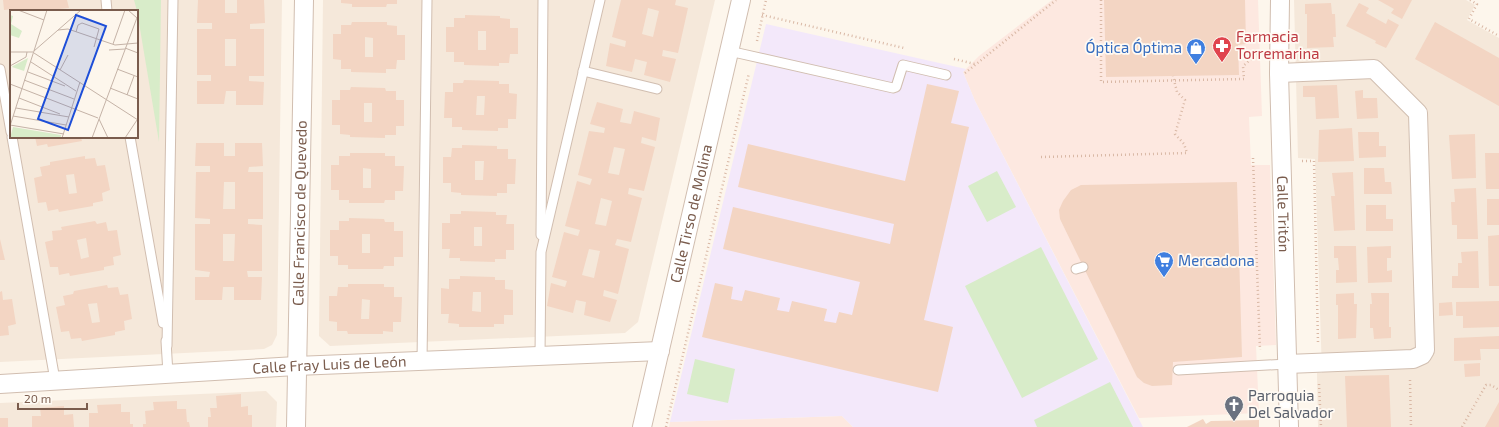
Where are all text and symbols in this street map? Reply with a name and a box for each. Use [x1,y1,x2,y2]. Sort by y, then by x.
inset map [10,10,138,138]
place label: Farmacia Torremarina [1236,27,1320,62]
pharmacy icon: Farmacia Torremarina [1211,35,1233,63]
shop icon: Óptica Óptima [1185,37,1207,65]
place label: Óptica Óptima [1085,38,1182,56]
street label: Calle Francisco de Quevedo [288,120,310,306]
street label: Calle Tirso de Molina [666,142,715,284]
street label: Calle Tritón [1274,175,1294,253]
supermarket icon: Mercadona [1153,250,1175,278]
place label: Mercadona [1178,251,1255,269]
street label: Calle Fray Luis de León [252,351,407,377]
scale bar [18,385,87,411]
place label: Parroquia Del Salvador [1248,386,1333,421]
text: 20 m [24,391,51,405]
church icon: Parroquia Del Salvador [1223,394,1245,422]

